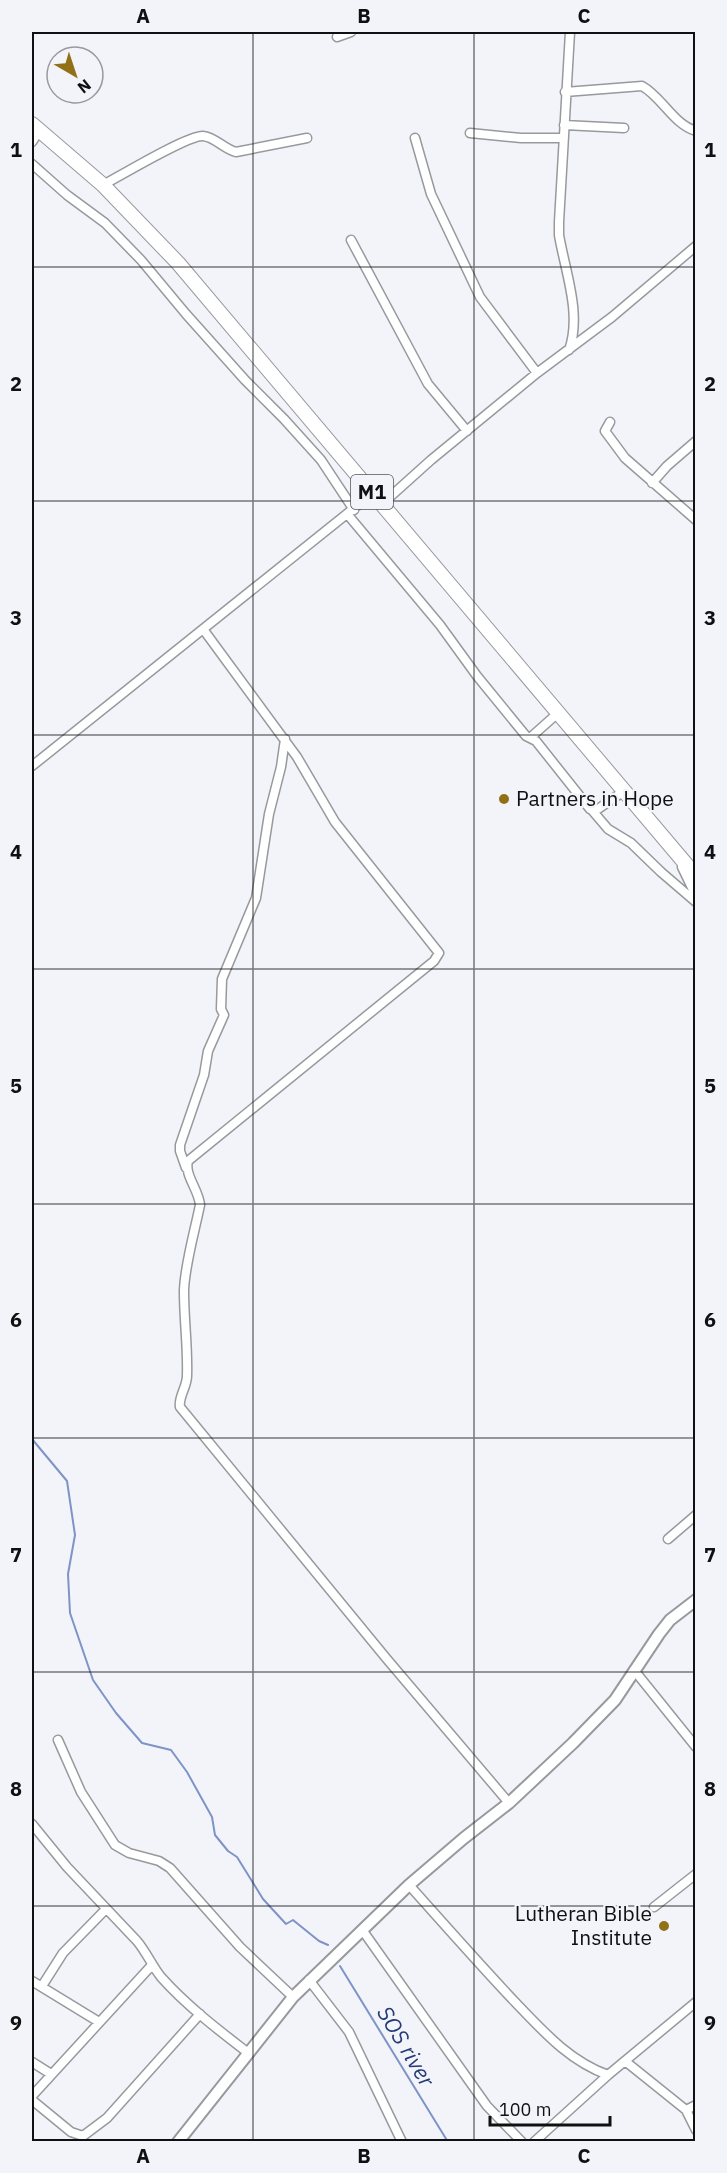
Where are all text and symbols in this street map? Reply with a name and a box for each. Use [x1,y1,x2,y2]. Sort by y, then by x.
text: A [136,2,150,29]
text: B [357,2,371,29]
text: C [577,2,591,29]
north arrow [45,45,105,105]
text: N [74,75,95,98]
text: 1 [10,136,22,163]
text: 1 [704,136,716,163]
text: 2 [10,370,22,397]
text: 2 [704,370,716,397]
road number: M1 [351,475,393,509]
text: 3 [10,604,22,631]
text: 3 [704,604,716,631]
place label: Partners in Hope [516,784,674,812]
marker: Partners in Hope [497,792,511,806]
text: 4 [10,838,22,865]
text: 4 [704,838,716,865]
text: 5 [10,1072,22,1099]
text: 5 [704,1072,716,1099]
text: 6 [10,1306,22,1333]
text: 6 [704,1306,716,1333]
text: 7 [10,1541,22,1568]
text: 7 [704,1541,716,1568]
text: 8 [10,1775,22,1802]
text: 8 [704,1775,716,1802]
place label: Lutheran Bible Institute [515,1899,652,1951]
marker: Lutheran Bible Institute [657,1919,671,1933]
water label: SOS river [371,2000,442,2092]
text: 9 [10,2009,22,2036]
text: 9 [704,2009,716,2036]
scale bar [490,2089,610,2127]
text: 100 m [499,2098,551,2121]
text: A [136,2142,150,2169]
text: B [357,2142,371,2169]
text: C [577,2142,591,2169]

